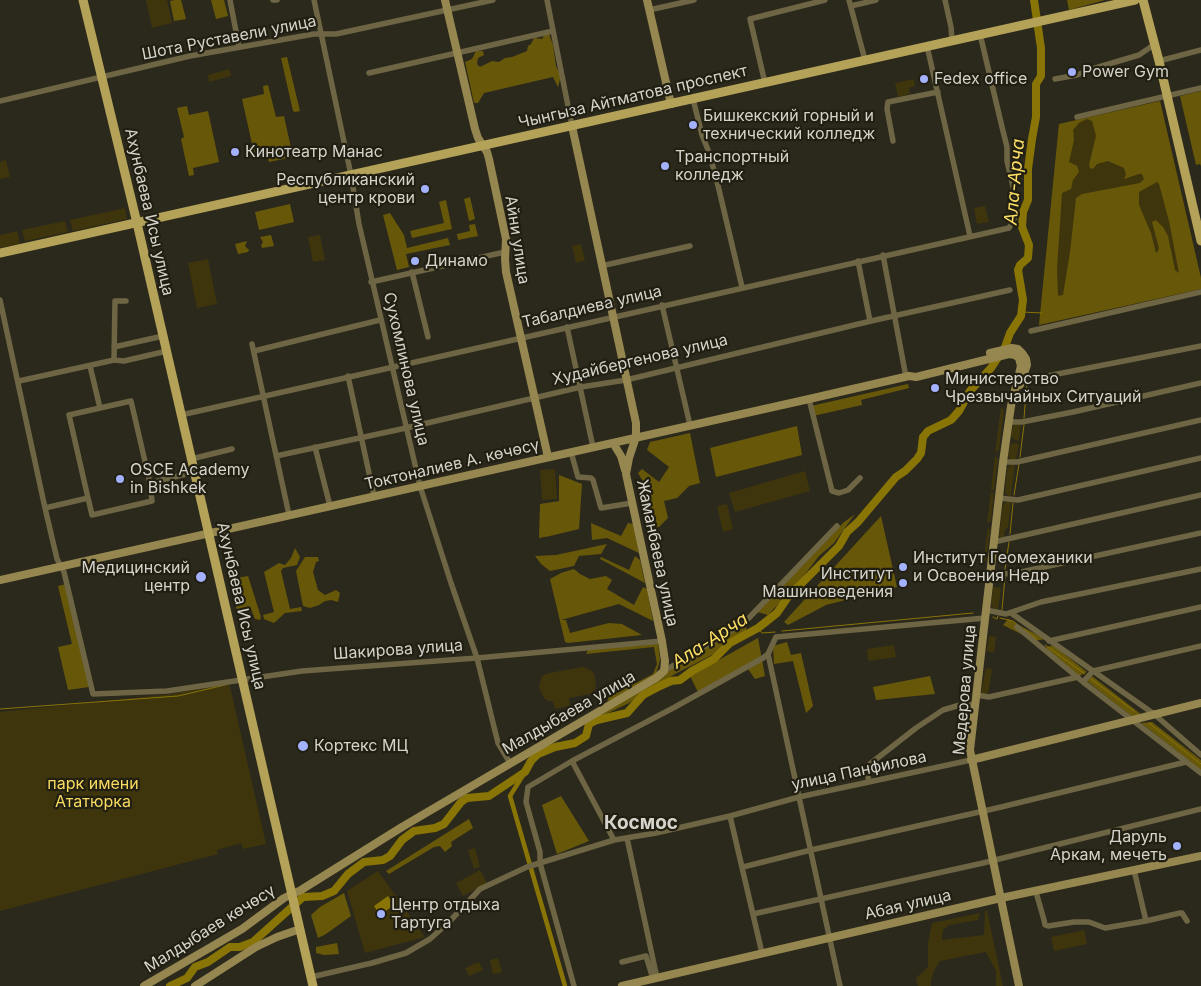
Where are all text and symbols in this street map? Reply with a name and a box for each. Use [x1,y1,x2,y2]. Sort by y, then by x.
street label: Шота Руставели улица [140,12,318,64]
street label: Чынгыза Айтматова проспект [517,61,749,133]
place label: Power Gym [1082,62,1169,82]
marker: Power Gym [1066,66,1078,78]
place label: Fedex office [934,69,1027,89]
marker: Fedex office [918,73,930,85]
place label: Бишкекский горный и технический колледж [703,106,875,144]
marker: Бишкекский горный и технический колледж [687,119,699,131]
street label: Ахунбаева Исы улица [120,126,178,298]
water label: Ала-Арча [1000,138,1030,226]
place label: Кинотеатр Манас [245,142,383,162]
marker: Кинотеатр Манас [229,146,241,158]
place label: Транспортный колледж [675,147,789,185]
marker: Транспортный колледж [659,160,671,172]
place label: Республиканский центр крови [276,170,415,208]
marker: Республиканский центр крови [419,183,431,195]
street label: Айни улица [501,194,533,286]
place label: Динамо [425,251,488,271]
marker: Динамо [409,255,421,267]
street label: Табалдиева улица [520,282,664,332]
street label: Сухомлинова улица [379,291,433,447]
street label: Худайбергенова улица [550,330,730,390]
place label: Министерство Чрезвычайных Ситуаций [945,369,1141,407]
marker: Министерство Чрезвычайных Ситуаций [929,382,941,394]
street label: Токтоналиев А. көчөсү [363,436,541,494]
place label: OSCE Academy in Bishkek [130,460,250,498]
marker: OSCE Academy in Bishkek [114,473,126,485]
street label: Жаманбаева улица [632,478,682,628]
street label: Ахунбаева Исы улица [212,520,270,692]
place label: Институт Геомеханики и Освоения Недр [913,548,1093,586]
place label: Медицинский центр [81,558,190,596]
marker: Институт Геомеханики и Освоения Недр [897,561,909,573]
place label: Институт Машиноведения [762,564,893,602]
marker: Медицинский центр [194,570,208,584]
marker: Институт Машиноведения [897,577,909,589]
water label: Ала-Арча [668,608,752,674]
street label: Медерова улица [950,624,980,756]
street label: Шакирова улица [333,636,463,664]
street label: Малдыбаева улица [499,667,639,759]
place label: Кортекс МЦ [314,736,408,756]
marker: Кортекс МЦ [296,739,310,753]
street label: улица Панфилова [790,747,928,795]
park label: парк имени Ататюрка [47,774,139,812]
district label: Космос [604,812,678,834]
place label: Даруль Аркам, мечеть [1050,827,1167,865]
marker: Даруль Аркам, мечеть [1171,840,1183,852]
street label: Малдыбаев көчөсү [141,881,279,977]
street label: Абая улица [863,886,953,924]
place label: Центр отдыха Тартуга [391,895,500,933]
marker: Центр отдыха Тартуга [375,908,387,920]

